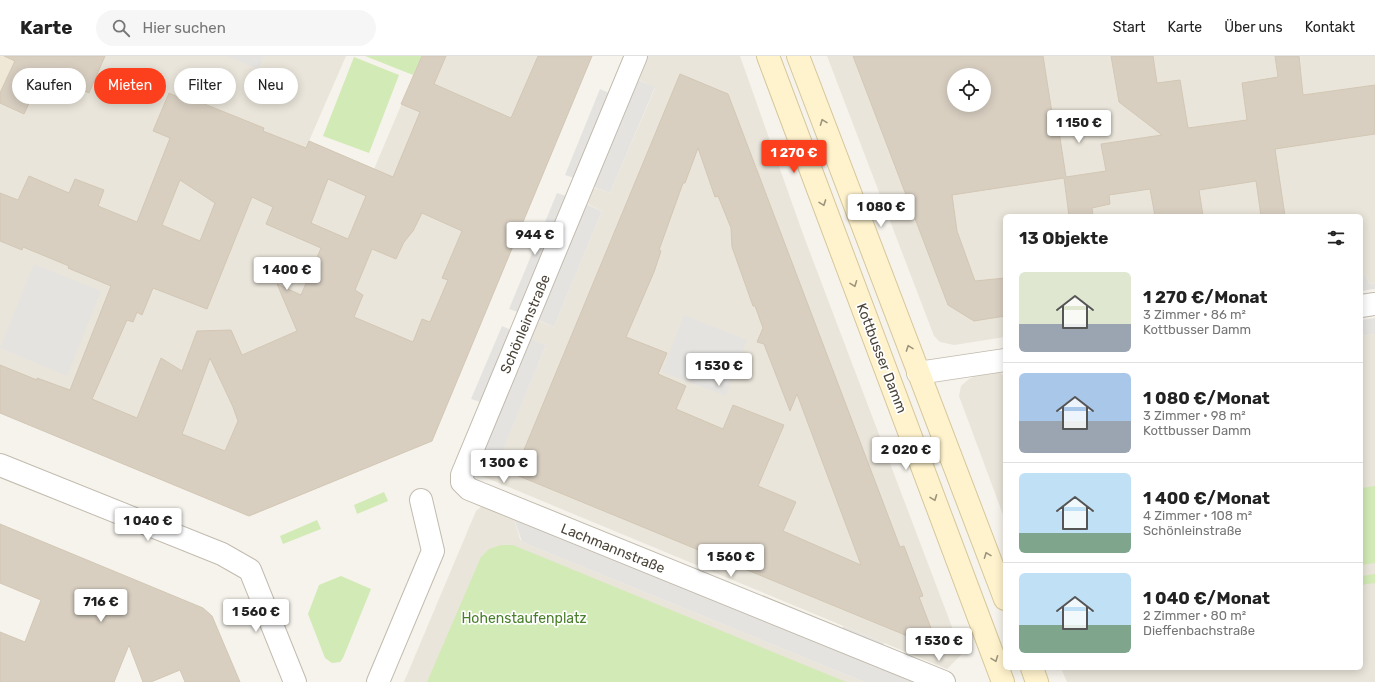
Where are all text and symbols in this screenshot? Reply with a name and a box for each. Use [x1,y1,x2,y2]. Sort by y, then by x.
search box [96,10,376,46]
text: Karte [20,16,72,39]
icon: search [110,17,132,39]
text: Hier suchen [142,19,226,37]
text: Start [1113,19,1146,36]
text: Karte [1168,19,1202,36]
text: Über uns [1224,19,1283,36]
text: Kontakt [1305,19,1355,36]
chip: Kaufen [12,68,86,104]
chip: Mieten [94,68,166,104]
chip: Filter [174,68,236,104]
chip: Neu [244,68,298,104]
map controls [947,68,991,112]
button: locate [947,68,991,112]
pin: 1 150 € [1042,110,1116,144]
text: 1 150 € [1056,115,1102,130]
one-way arrow [820,119,828,126]
pin: 1 270 € [757,140,831,174]
text: 1 270 € [771,145,817,160]
pin: 1 080 € [844,194,918,228]
one-way arrow [818,199,826,206]
text: 1 080 € [857,199,905,214]
pin: 944 € [507,222,563,256]
text: 944 € [516,227,554,242]
icon: filters [1325,227,1347,249]
text: 13 Objekte [1019,228,1108,248]
pin: 1 400 € [250,257,324,291]
text: 1 400 € [263,262,311,277]
street label: Schönleinstraße [497,272,554,376]
one-way arrow [849,281,857,288]
text: 1 270 €/Monat [1143,287,1268,307]
icon: home [1051,288,1099,336]
street label: Kottbusser Damm [853,301,910,416]
text: 3 Zimmer · 86 m² [1143,307,1246,322]
text: Kottbusser Damm [1143,322,1251,337]
one-way arrow [905,345,913,352]
pin: 1 530 € [682,353,756,387]
text: 1 530 € [695,358,743,373]
text: 1 080 €/Monat [1143,388,1270,408]
icon: home [1051,389,1099,437]
text: 3 Zimmer · 98 m² [1143,408,1246,423]
text: Kottbusser Damm [1143,423,1251,438]
pin: 2 020 € [869,437,943,471]
text: 2 020 € [881,442,931,457]
pin: 1 300 € [467,450,541,484]
text: 1 300 € [480,455,528,470]
text: 1 400 €/Monat [1143,488,1270,508]
icon: home [1051,489,1099,537]
one-way arrow [930,494,938,501]
pin: 1 040 € [111,508,185,542]
text: 4 Zimmer · 108 m² [1143,508,1252,523]
text: 1 040 € [124,513,172,528]
street label: Lachmannstraße [558,520,667,577]
text: Schönleinstraße [1143,523,1242,538]
pin: 1 560 € [694,544,768,578]
text: 1 560 € [707,549,755,564]
one-way arrow [984,552,992,559]
text: 1 040 €/Monat [1143,588,1270,608]
pin: 716 € [73,589,129,623]
icon: home [1051,589,1099,637]
text: 716 € [83,594,119,609]
pin: 1 560 € [219,599,293,633]
text: 1 560 € [232,604,280,619]
text: 2 Zimmer · 80 m² [1143,608,1246,623]
park label: Hohenstaufenplatz [461,610,587,627]
text: Dieffenbachstraße [1143,623,1255,638]
pin: 1 530 € [902,628,976,662]
text: 1 530 € [915,633,963,648]
one-way arrow [990,655,998,662]

